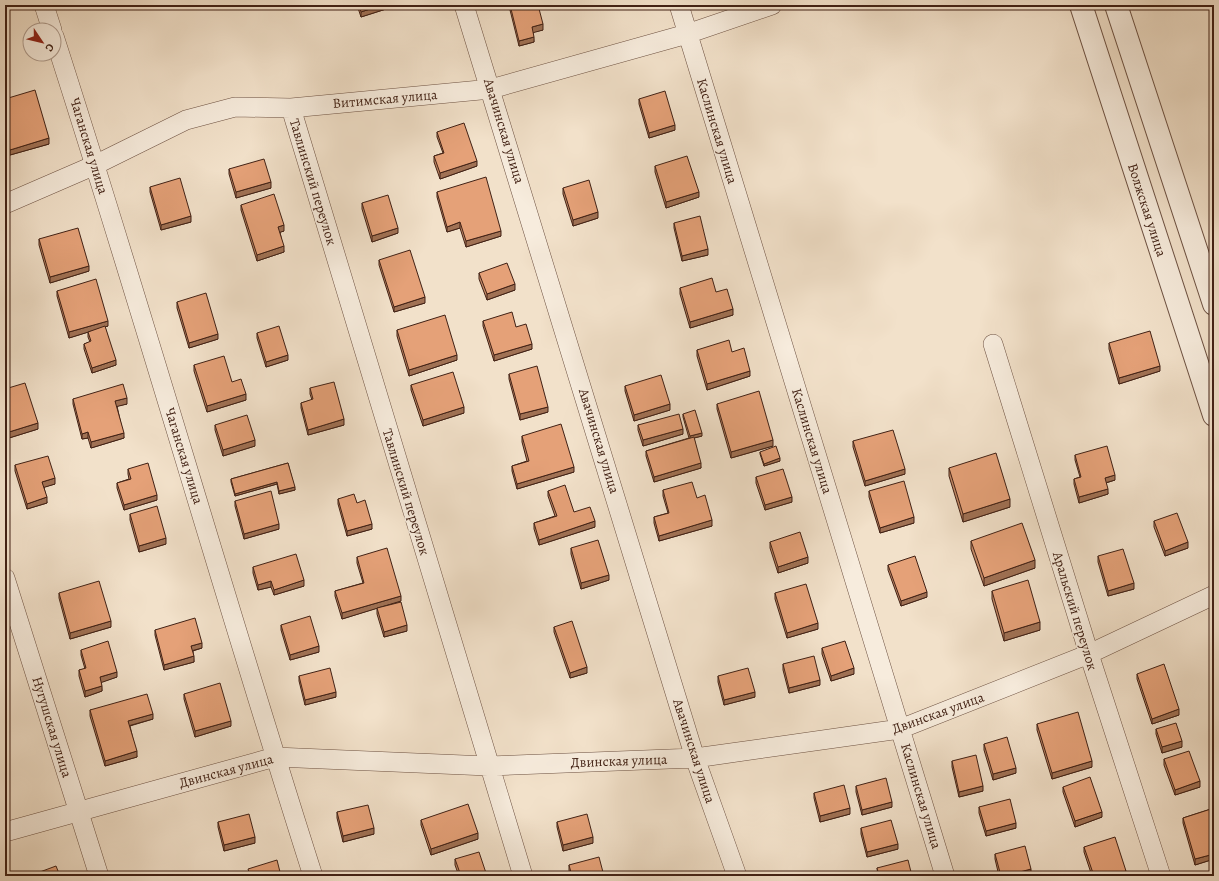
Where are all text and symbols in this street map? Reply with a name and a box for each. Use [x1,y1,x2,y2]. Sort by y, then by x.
north arrow [22,22,62,62]
text: С [42,40,58,55]
street label: Авачинская улица [479,75,529,186]
street label: Каслинская улица [692,76,742,187]
street label: Витимская улица [332,85,439,113]
street label: Чаганская улица [65,96,113,197]
street label: Тавлинский переулок [285,116,341,248]
street label: Волжская улица [1123,161,1171,260]
street label: Авачинская улица [574,385,624,496]
street label: Каслинская улица [787,386,837,497]
street label: Чаганская улица [160,406,208,507]
street label: Тавлинский переулок [378,426,434,558]
street label: Аральский переулок [1048,548,1102,673]
street label: Нугушская улица [28,674,77,780]
street label: Двинская улица [889,687,987,738]
street label: Авачинская улица [668,695,720,806]
street label: Каслинская улица [896,741,946,852]
street label: Двинская улица [177,749,276,793]
street label: Двинская улица [570,750,668,772]

